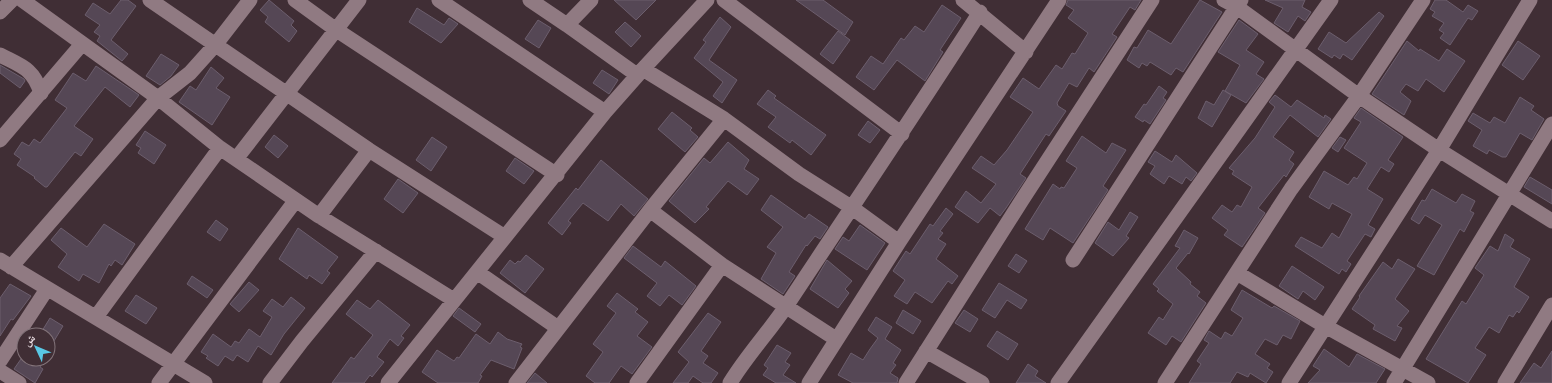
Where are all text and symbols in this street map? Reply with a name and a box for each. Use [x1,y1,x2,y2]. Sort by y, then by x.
north arrow [16,327,56,367]
text: ش [20,331,39,350]

